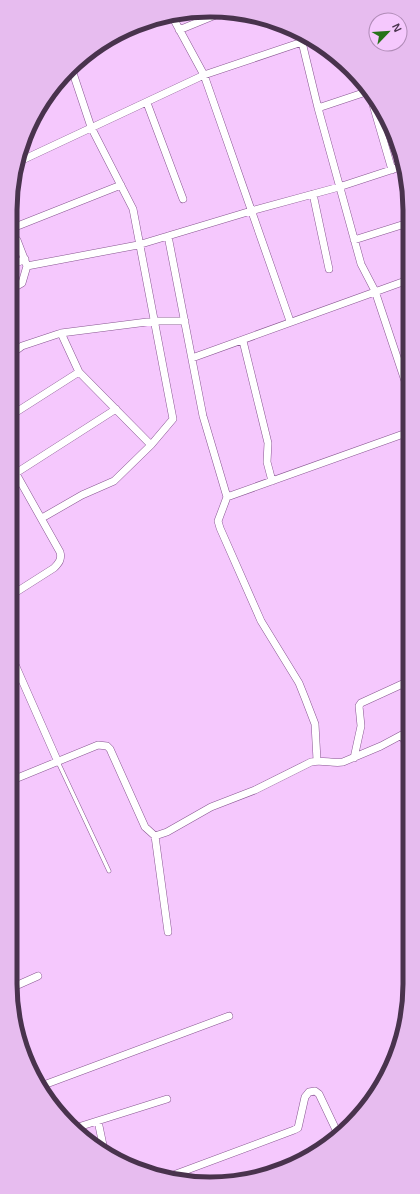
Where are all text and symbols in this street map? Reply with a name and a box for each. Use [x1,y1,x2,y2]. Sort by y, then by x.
north arrow [368,12,408,52]
text: N [390,22,404,34]

